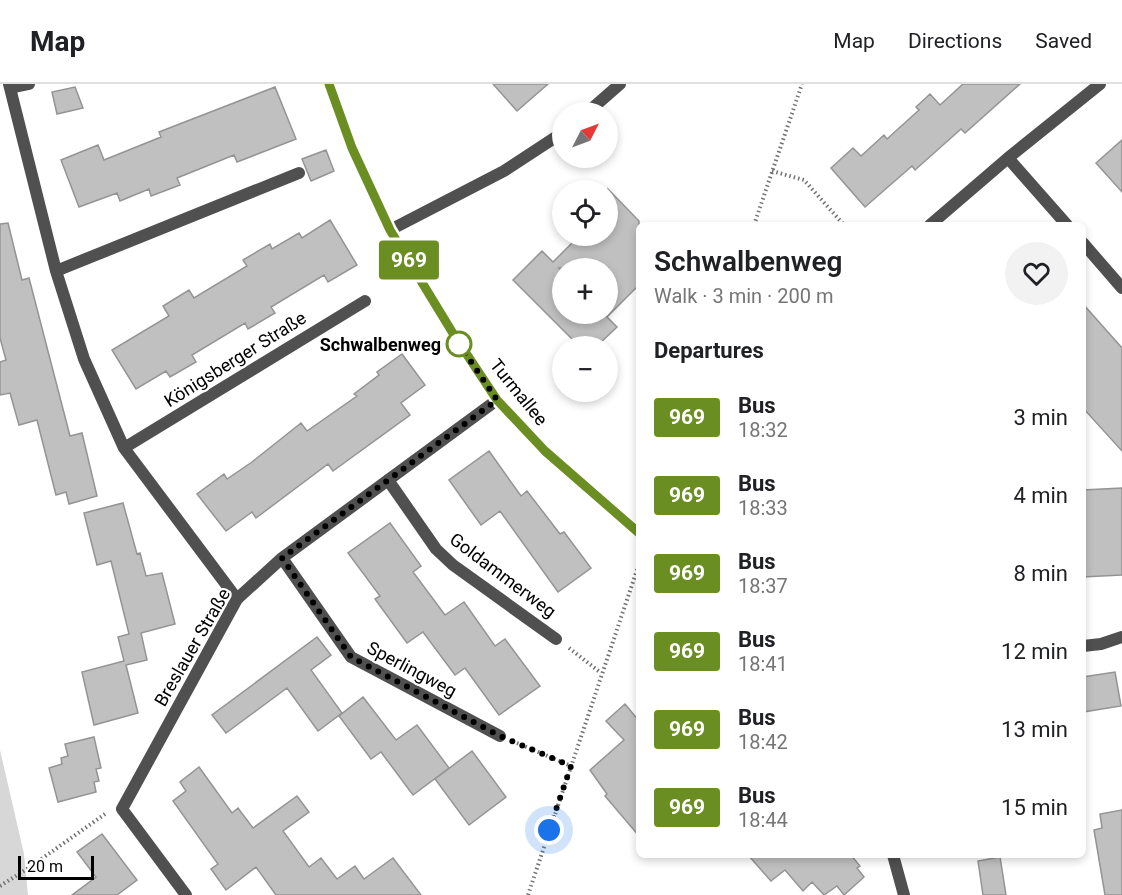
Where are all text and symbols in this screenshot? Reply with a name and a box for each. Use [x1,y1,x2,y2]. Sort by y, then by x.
text: Map [30,25,85,58]
text: Map [833,29,875,53]
text: Directions [908,29,1002,53]
text: Saved [1035,29,1092,53]
north arrow [552,102,618,168]
map controls [552,102,618,402]
button: locate [552,180,618,246]
line badge: 969 [374,240,444,279]
button: heart [1005,242,1068,305]
text: Schwalbenweg [654,245,842,278]
text: 969 [391,248,427,272]
button: + [552,258,618,324]
text: Walk · 3 min · 200 m [654,284,833,308]
street label: Königsberger Straße [160,307,310,411]
marker: Schwalbenweg [446,331,472,357]
place label: Schwalbenweg [320,334,441,355]
button: − [552,336,618,402]
text: Departures [654,338,764,363]
street label: Turmallee [486,355,552,429]
text: Bus [738,393,776,418]
text: 969 [669,405,705,429]
text: 3 min [1013,405,1068,430]
text: 18:32 [738,418,788,442]
text: Bus [738,471,776,496]
text: 969 [669,483,705,507]
text: 4 min [1013,483,1068,508]
text: 18:33 [738,496,788,520]
street label: Goldammerweg [446,528,560,622]
text: Bus [738,549,776,574]
text: 969 [669,561,705,585]
text: 8 min [1013,561,1068,586]
text: 18:37 [738,574,788,598]
street label: Breslauer Straße [150,584,234,710]
text: Bus [738,627,776,652]
street label: Sperlingweg [364,637,460,701]
text: 969 [669,639,705,663]
text: 12 min [1001,639,1068,664]
text: 18:41 [738,652,788,676]
text: Bus [738,705,776,730]
text: 969 [669,717,705,741]
text: 13 min [1001,717,1068,742]
text: 18:42 [738,730,788,754]
text: Bus [738,783,776,808]
text: 969 [669,795,705,819]
text: 15 min [1001,795,1068,820]
text: 18:44 [738,808,788,832]
your location [534,815,564,845]
scale bar [18,853,94,880]
text: 20 m [27,857,63,876]

